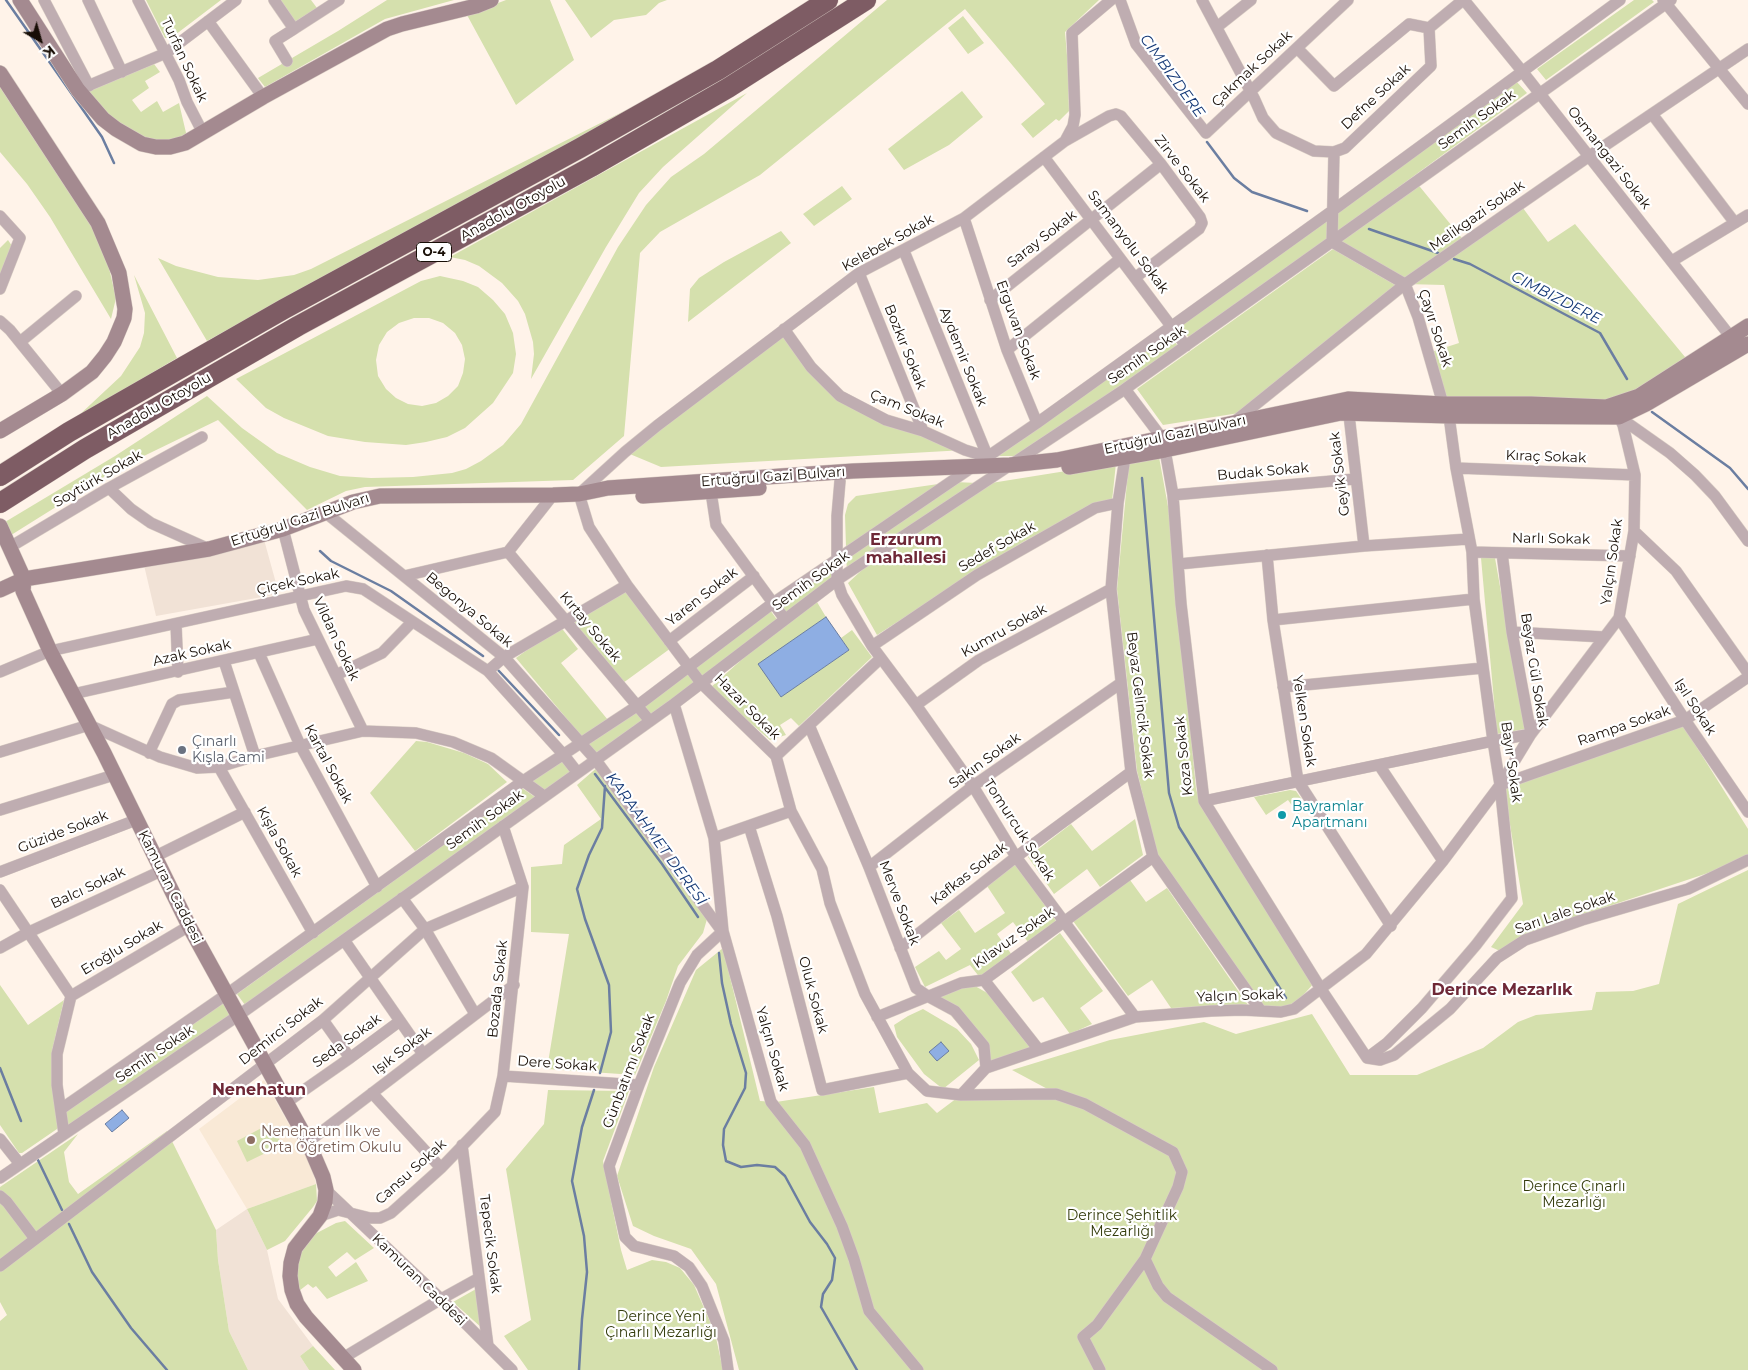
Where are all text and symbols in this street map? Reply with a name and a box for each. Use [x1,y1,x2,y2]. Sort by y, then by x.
north arrow [15,15,65,65]
street label: Turfan Sokak [157,15,211,105]
street label: Çakmak Sokak [1208,27,1296,111]
water label: CIMBIZDERE [1136,31,1208,121]
text: K [40,42,59,62]
street label: Defne Sokak [1338,61,1414,133]
street label: Semih Sokak [1435,86,1519,154]
street label: Osmangazi Sokak [1564,103,1654,213]
street label: Zirve Sokak [1151,132,1213,206]
street label: Anadolu Otoyolu [457,173,569,245]
street label: Melikgazi Sokak [1426,177,1528,255]
street label: Samanyolu Sokak [1084,187,1172,297]
street label: Saray Sokak [1004,207,1080,271]
street label: Kelebek Sokak [839,211,937,275]
road number: O-4 [416,242,452,262]
water label: CIMBIZDERE [1508,268,1604,328]
street label: Erguvan Sokak [992,278,1044,382]
street label: Çayır Sokak [1415,287,1455,369]
street label: Bozkır Sokak [880,302,930,392]
street label: Aydemir Sokak [936,305,990,409]
street label: Semih Sokak [1105,322,1189,388]
street label: Anadolu Otoyolu [104,369,214,443]
street label: Çam Sokak [867,386,947,432]
street label: Ertuğrul Gazi Bulvarı [1103,412,1247,458]
street label: Geyik Sokak [1326,431,1354,517]
street label: Soytürk Sokak [51,447,145,511]
street label: Kıraç Sokak [1505,447,1587,467]
street label: Budak Sokak [1216,460,1310,484]
street label: Ertuğrul Gazi Bulvarı [700,464,846,490]
street label: Ertuğrul Gazi Bulvarı [229,490,371,550]
street label: Sedef Sokak [956,518,1038,576]
street label: Yalçın Sokak [1598,518,1626,606]
district label: Erzurum mahallesi [866,530,946,568]
street label: Narlı Sokak [1512,530,1590,548]
street label: Semih Sokak [769,547,853,615]
street label: Yaren Sokak [663,564,741,630]
street label: Çiçek Sokak [255,565,341,599]
street label: Begonya Sokak [422,569,516,651]
street label: Kırtay Sokak [556,589,624,665]
street label: Vildan Sokak [309,595,363,683]
street label: Kumru Sokak [958,601,1050,661]
street label: Beyaz Gül Sokak [1517,612,1551,728]
street label: Beyaz Gelincik Sokak [1123,631,1157,779]
street label: Azak Sokak [151,636,233,670]
street label: Hazar Sokak [710,670,784,744]
street label: Yelken Sokak [1288,674,1320,768]
street label: Işıl Sokak [1670,675,1720,739]
street label: Rampa Sokak [1576,702,1672,750]
street label: Koza Sokak [1171,716,1197,796]
street label: Bayır Sokak [1497,721,1525,803]
street label: Kartal Sokak [300,722,356,806]
street label: Sakın Sokak [946,729,1024,793]
place label: Çınarlı Kışla Cami [192,734,265,766]
marker: Çınarlı Kışla Cami [176,744,188,756]
water label: KARAAHMET DERESİ [602,769,710,909]
street label: Tomurcuk Sokak [980,776,1058,884]
street label: Semih Sokak [443,786,527,854]
place label: Bayramlar Apartmanı [1292,799,1368,832]
street label: Kışla Sokak [253,804,305,880]
street label: Güzide Sokak [16,807,110,857]
marker: Bayramlar Apartmanı [1276,809,1288,821]
street label: Kamuran Caddesi [134,828,206,946]
street label: Kafkas Sokak [928,839,1010,909]
street label: Merve Sokak [875,858,923,948]
street label: Balcı Sokak [48,863,128,913]
street label: Sarı Lale Sokak [1513,888,1617,938]
street label: Kılavuz Sokak [970,904,1058,972]
street label: Eroğlu Sokak [78,917,166,979]
street label: Bozada Sokak [485,939,511,1039]
street label: Oluk Sokak [795,955,831,1035]
district label: Derince Mezarlık [1432,980,1572,1000]
street label: Yalçın Sokak [1196,986,1284,1006]
street label: Demirci Sokak [236,993,326,1069]
street label: Yalçın Sokak [752,1005,792,1093]
street label: Seda Sokak [309,1010,385,1072]
street label: Günbatımı Sokak [599,1011,659,1131]
street label: Semih Sokak [113,1022,197,1086]
street label: Işık Sokak [369,1023,435,1079]
street label: Dere Sokak [517,1053,597,1075]
district label: Nenehatun [212,1080,306,1100]
place label: Nenehatun İlk ve Orta Öğretim Okulu [261,1124,402,1156]
marker: Nenehatun İlk ve Orta Öğretim Okulu [245,1134,257,1146]
street label: Cansu Sokak [372,1136,450,1208]
park label: Derince Çınarlı Mezarlığı [1522,1179,1626,1212]
street label: Tepecik Sokak [476,1194,504,1294]
park label: Derince Şehitlik Mezarlığı [1067,1208,1177,1240]
street label: Kamuran Caddesi [368,1231,470,1329]
park label: Derince Yeni Çınarlı Mezarlığı [605,1309,717,1341]

